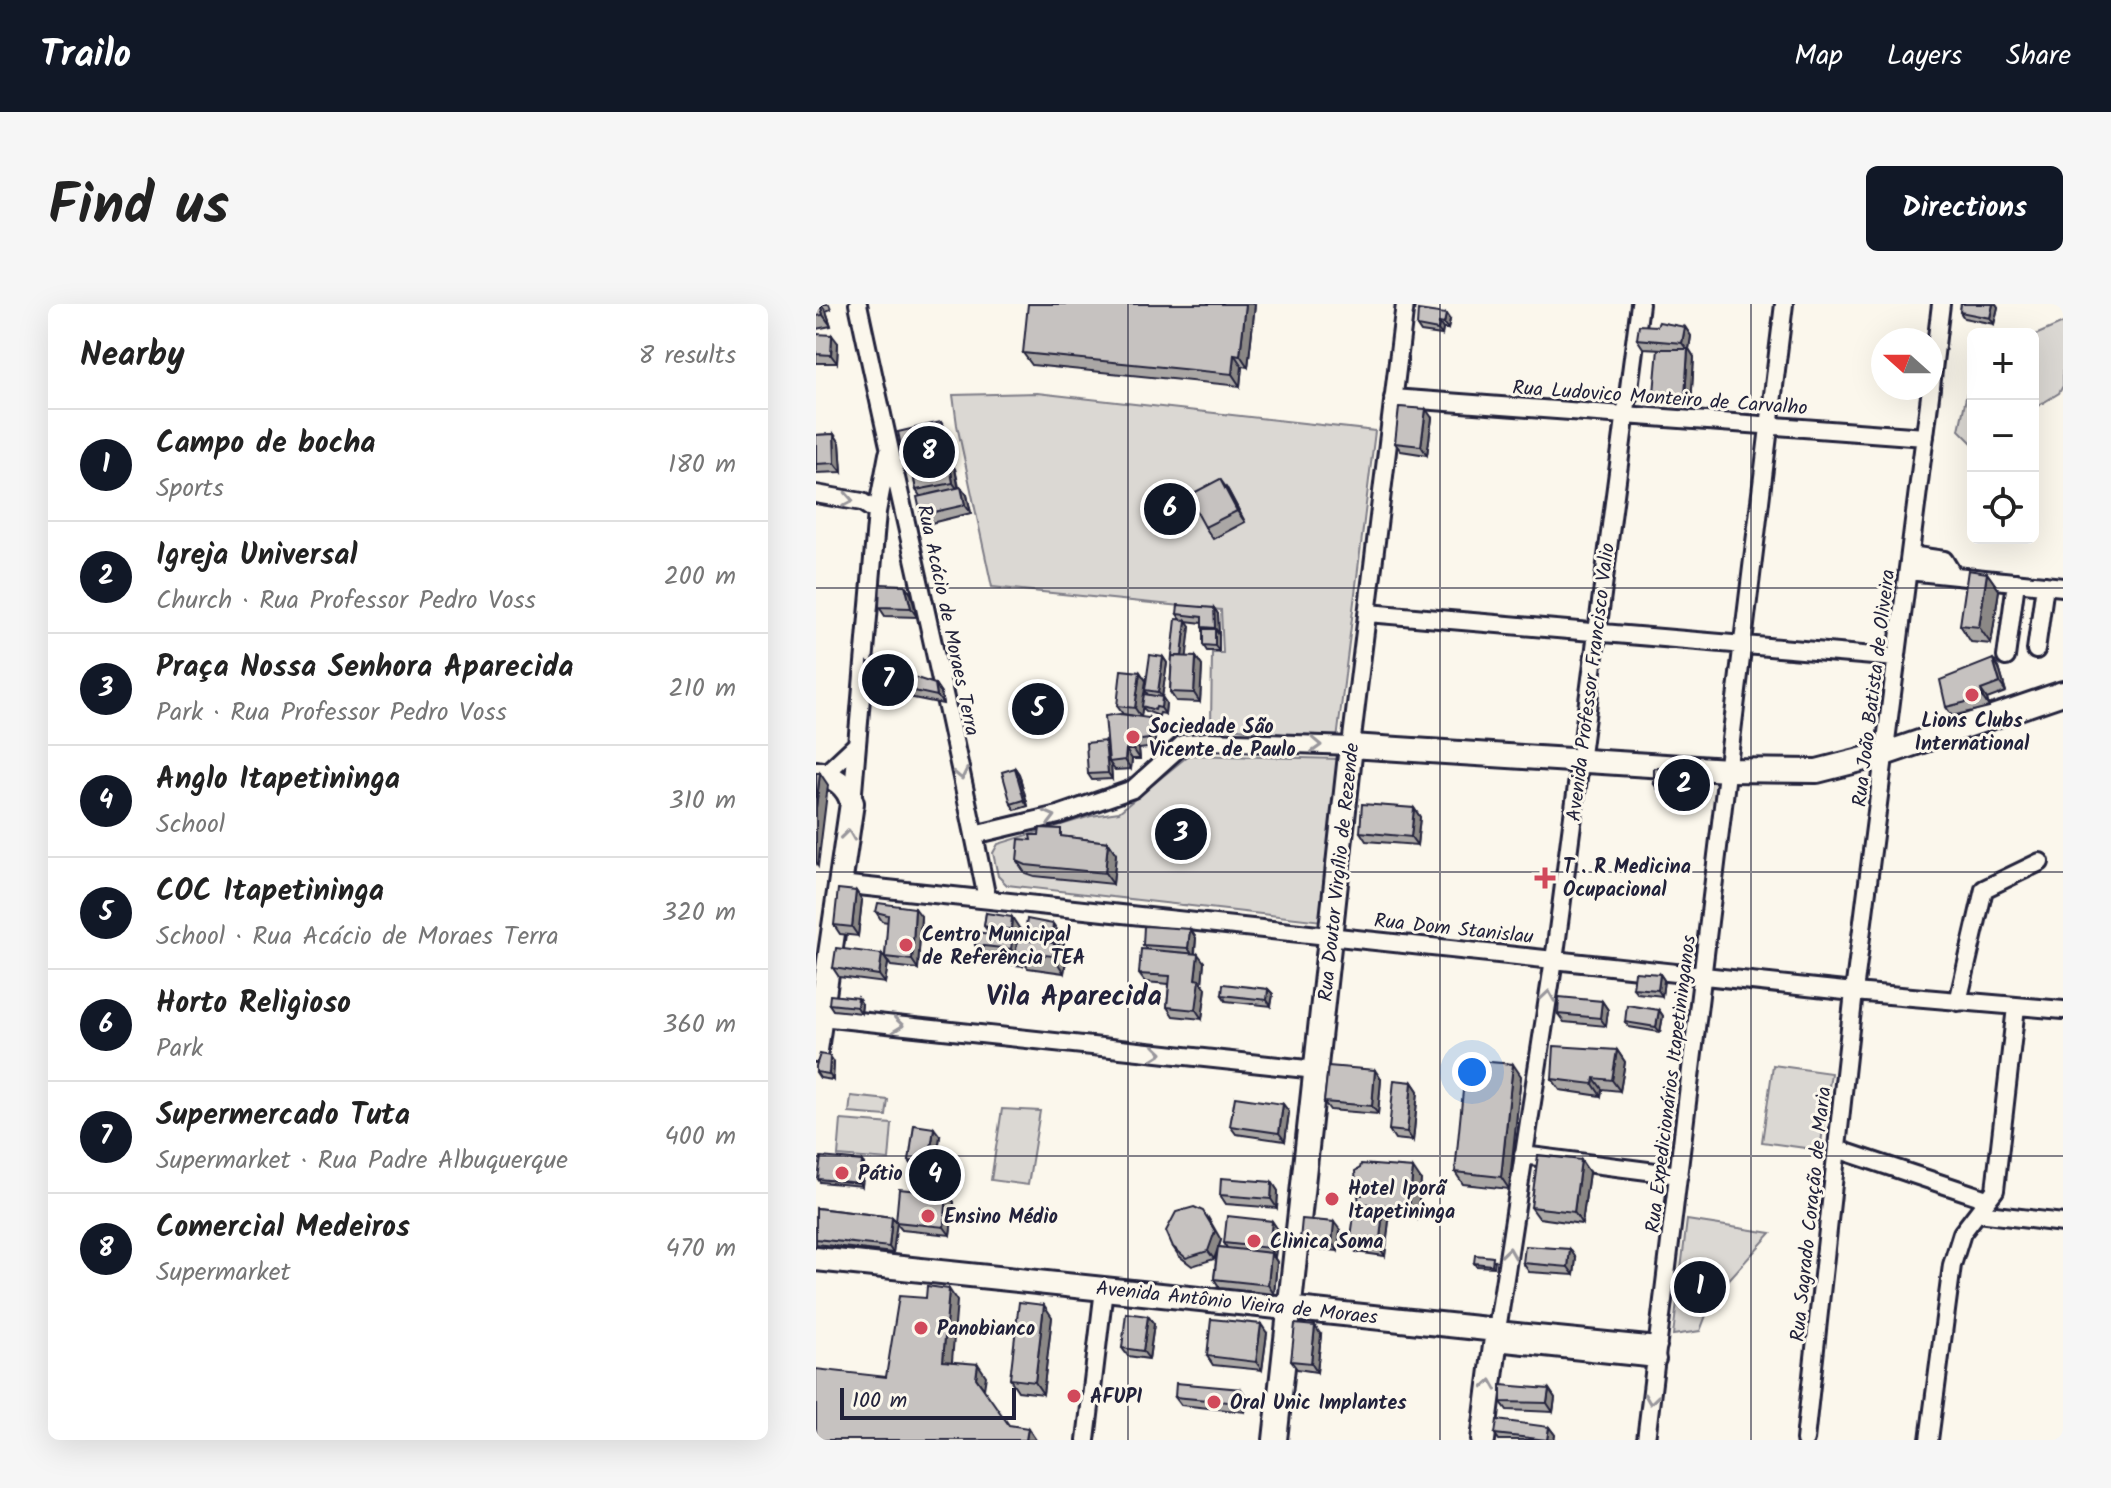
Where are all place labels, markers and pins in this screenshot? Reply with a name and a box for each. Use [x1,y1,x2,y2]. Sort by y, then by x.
pin: 8 [903,422,955,482]
pin: 6 [1144,479,1196,539]
pin: 7 [862,650,914,710]
pin: 5 [1012,679,1064,739]
marker: Lions Clubs International [1963,686,1981,704]
place label: Lions Clubs International [1915,706,2030,761]
place label: Sociedade São Vicente de Paulo [1149,712,1296,767]
marker: Sociedade São Vicente de Paulo [1124,728,1142,746]
pin: 2 [1658,755,1710,815]
pin: 3 [1155,804,1207,864]
place label: T . R Medicina Ocupacional [1563,852,1691,907]
marker: T . R Medicina Ocupacional [1534,867,1556,889]
place label: Centro Municipal de Referência TEA [922,920,1085,975]
marker: Centro Municipal de Referência TEA [897,936,915,954]
pin: 4 [909,1145,961,1205]
place label: Pátio [858,1159,903,1191]
marker: Pátio [833,1164,851,1182]
place label: Hotel Iporã Itapetininga [1348,1174,1455,1229]
marker: Hotel Iporã Itapetininga [1323,1190,1341,1208]
place label: Ensino Médio [944,1202,1058,1234]
marker: Ensino Médio [919,1207,937,1225]
place label: Clinica Soma [1270,1227,1384,1259]
marker: Clinica Soma [1245,1232,1263,1250]
pin: 1 [1674,1257,1726,1317]
place label: Panobianco [937,1314,1035,1346]
marker: Panobianco [912,1319,930,1337]
place label: AFUPI [1090,1382,1143,1414]
marker: AFUPI [1065,1387,1083,1405]
place label: Oral Unic Implantes [1230,1388,1407,1420]
marker: Oral Unic Implantes [1205,1393,1223,1411]

